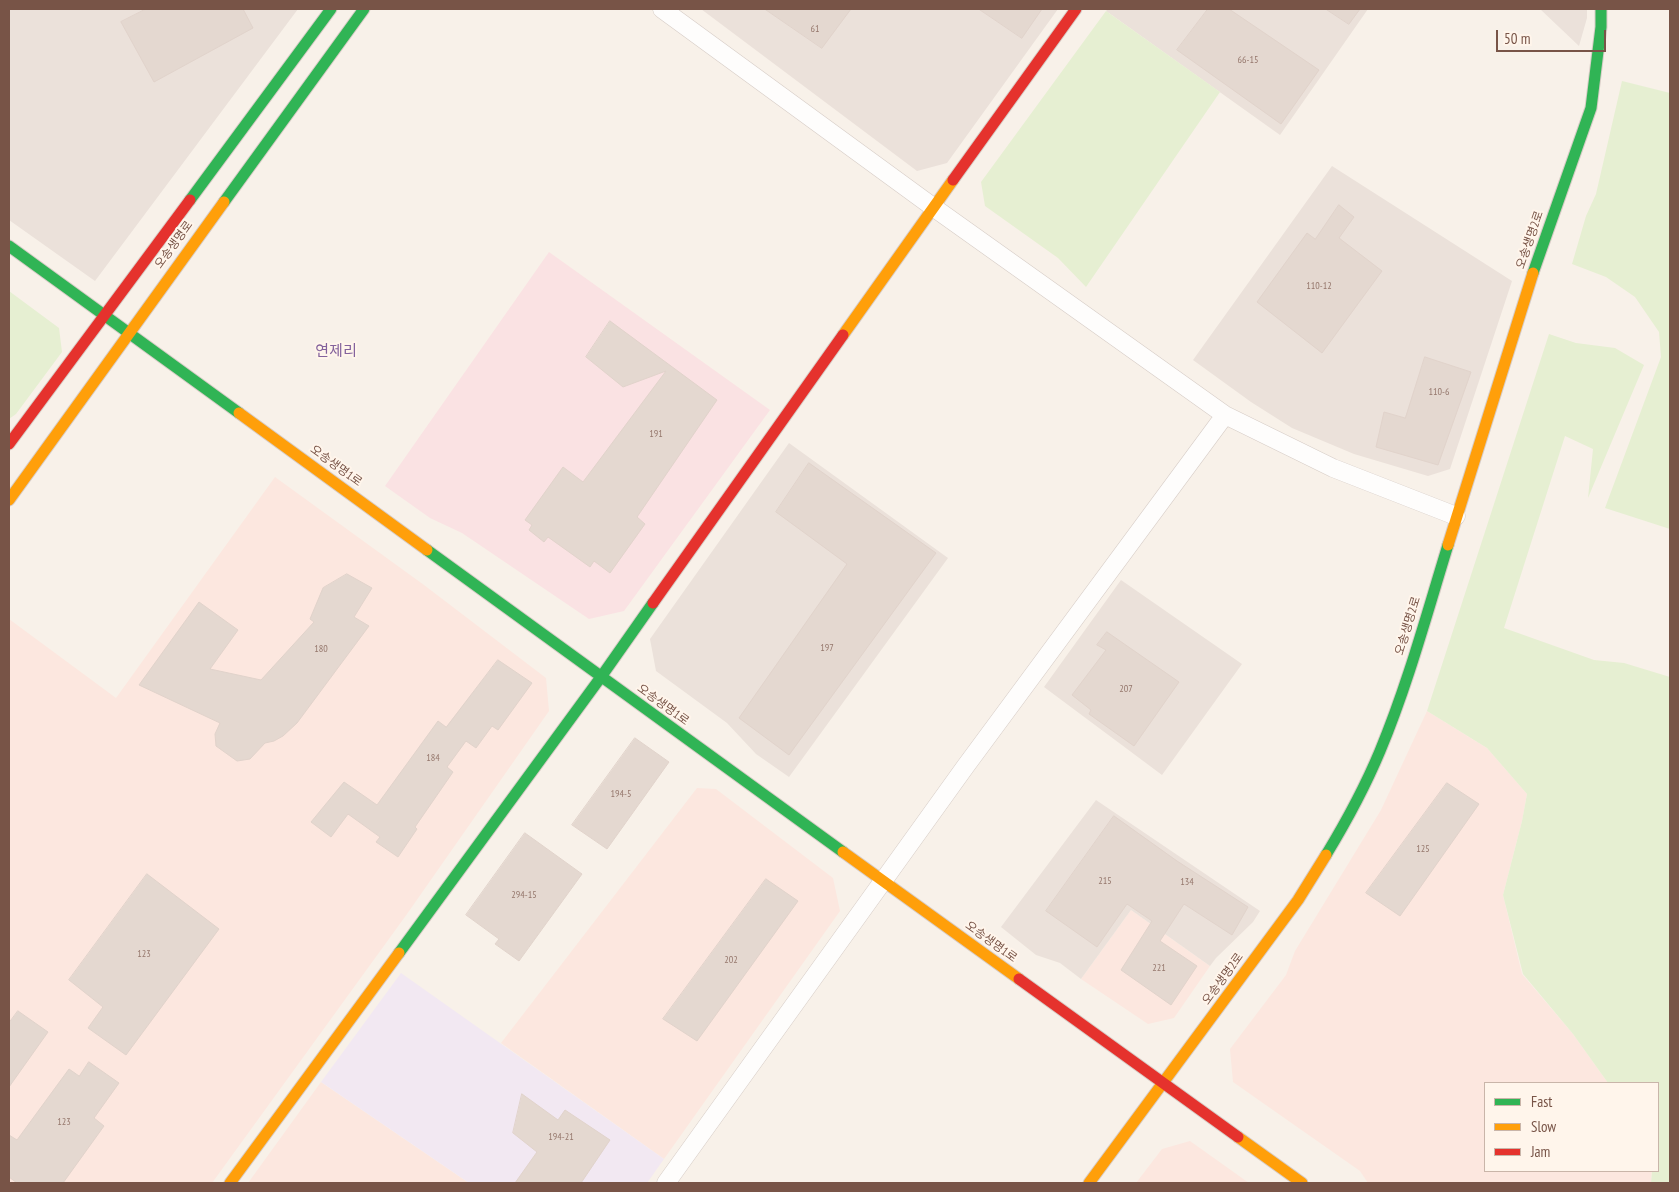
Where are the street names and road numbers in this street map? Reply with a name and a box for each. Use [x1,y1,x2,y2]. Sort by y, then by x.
street label: 오송생명2로 [1513,209,1547,271]
street label: 오송생명로 [152,218,196,272]
street label: 오송생명1로 [307,442,365,490]
street label: 오송생명2로 [1392,595,1424,657]
street label: 오송생명1로 [634,681,692,729]
street label: 오송생명1로 [962,918,1020,966]
street label: 오송생명2로 [1199,950,1247,1008]

